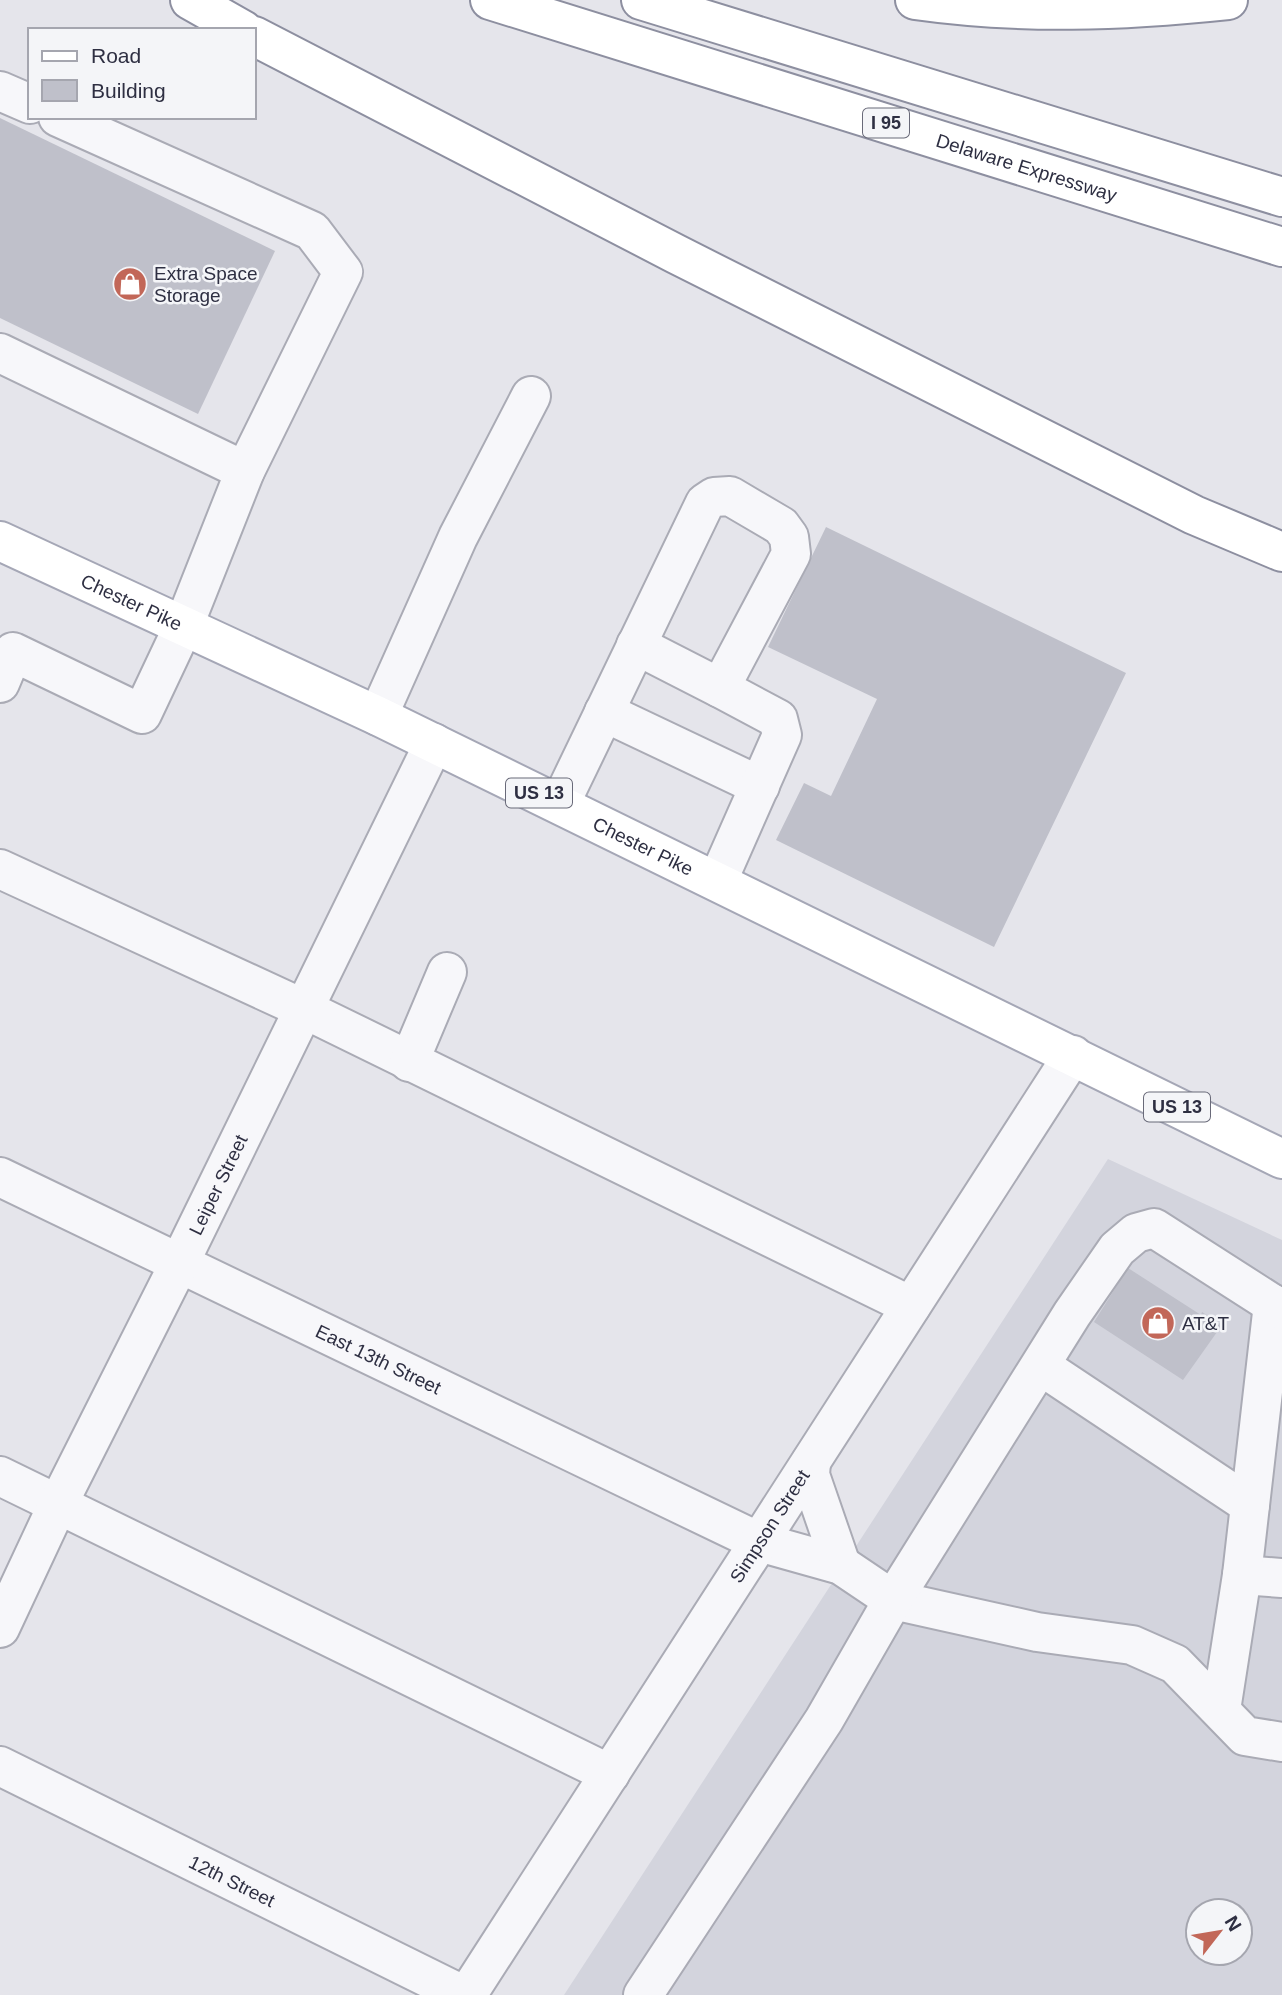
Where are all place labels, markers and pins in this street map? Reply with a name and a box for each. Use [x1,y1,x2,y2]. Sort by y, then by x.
place label: Extra Space Storage [154,263,258,306]
shop icon: Extra Space Storage [111,265,149,303]
shop icon: AT&T [1139,1304,1177,1342]
place label: AT&T [1182,1313,1230,1334]

